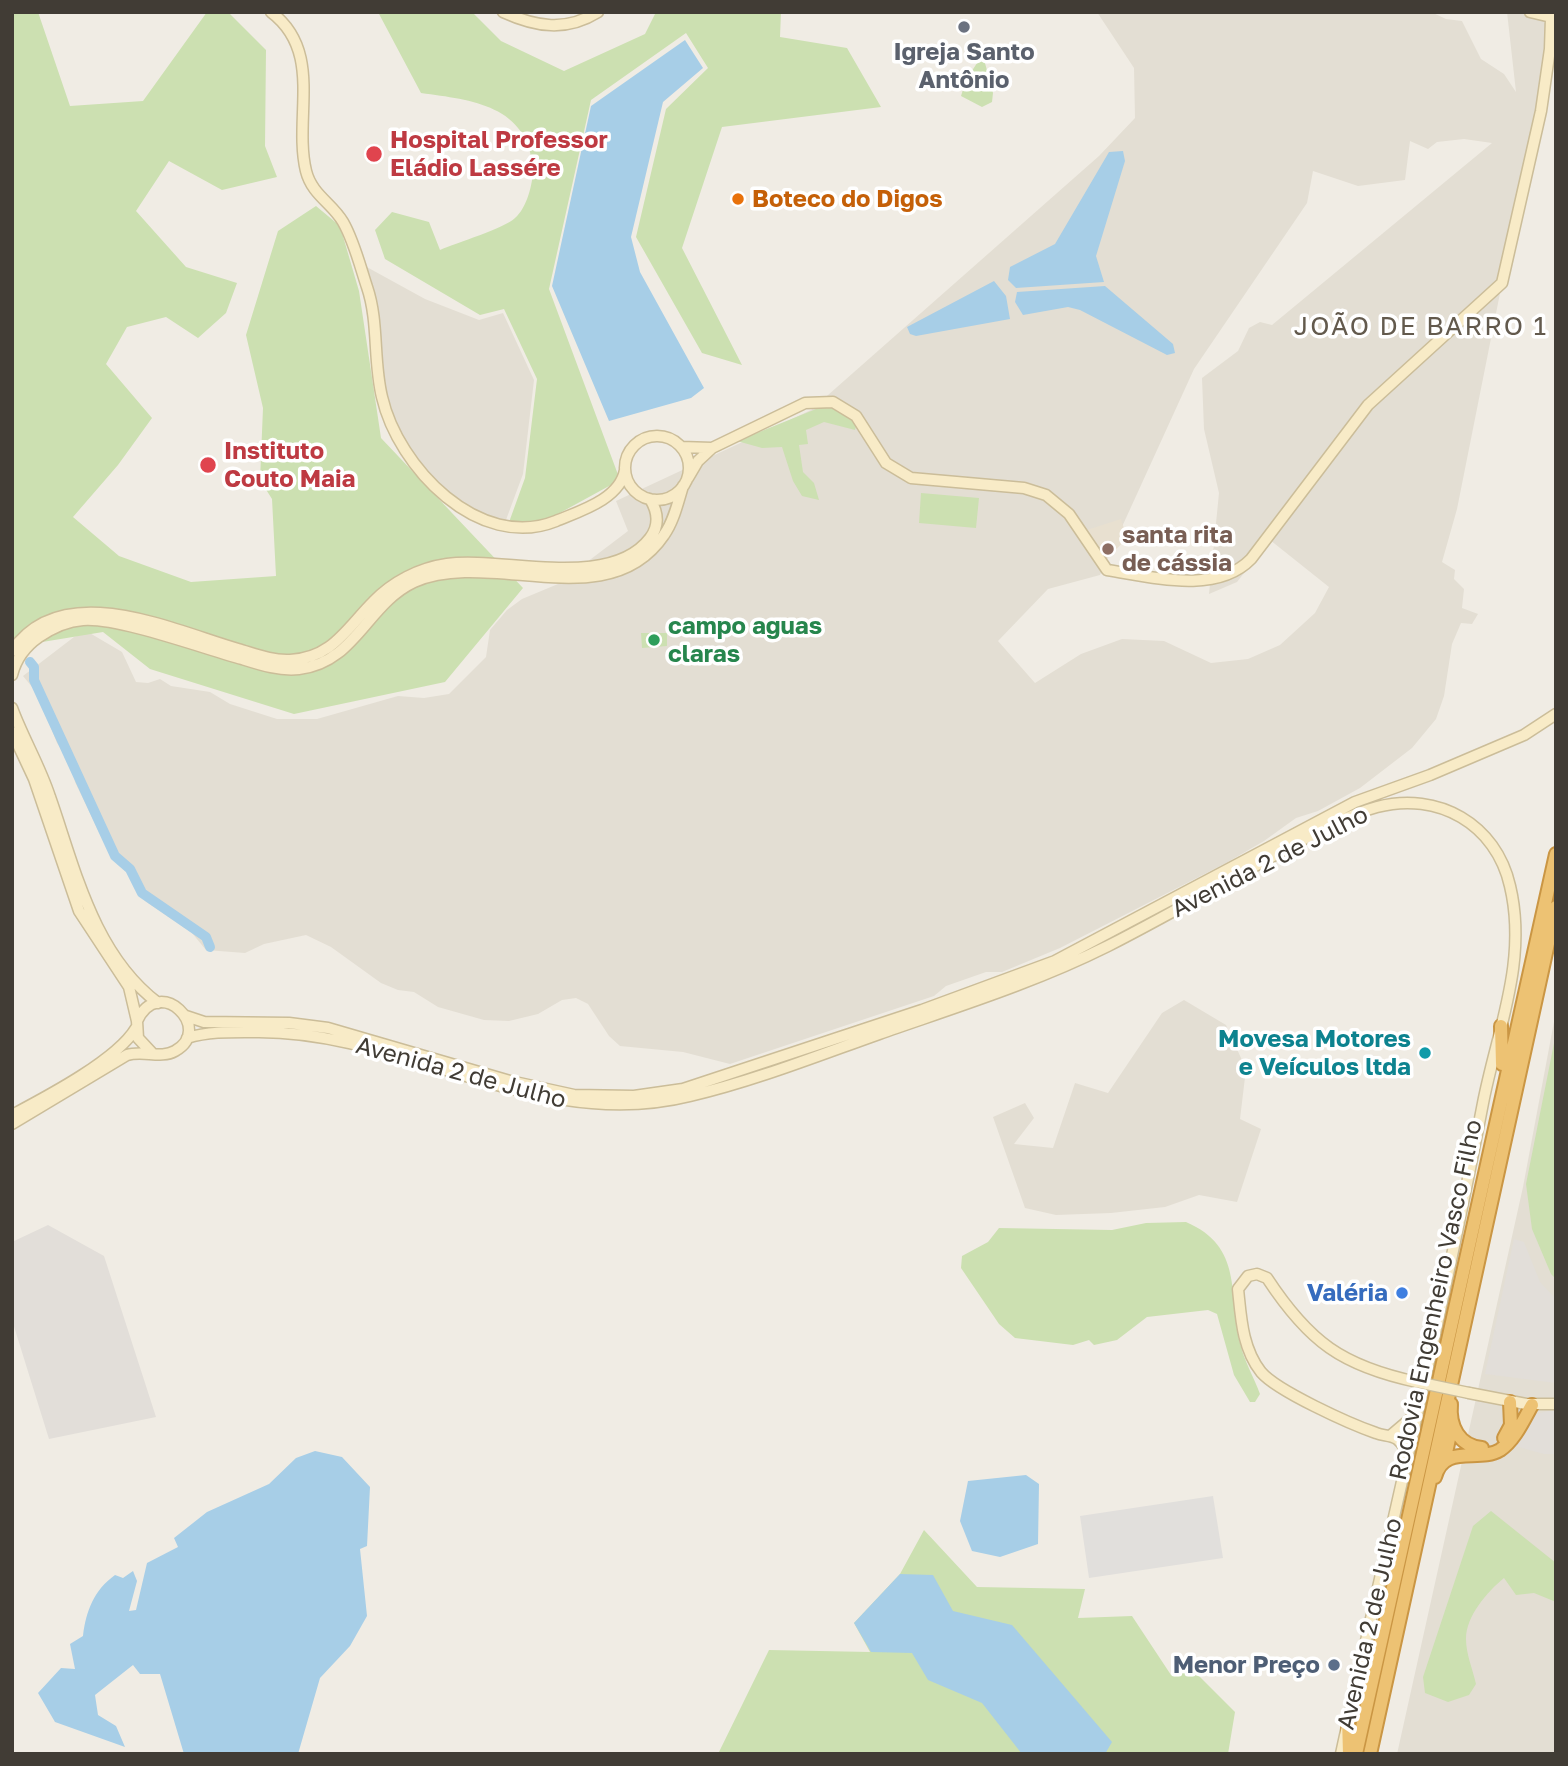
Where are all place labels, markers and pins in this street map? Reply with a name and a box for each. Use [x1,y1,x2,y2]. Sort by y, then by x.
marker: Igreja Santo Antônio [956,19,972,35]
place label: Igreja Santo Antônio [893,38,1035,94]
place label: Hospital Professor Eládio Lassére [390,126,608,182]
marker: Hospital Professor Eládio Lassére [364,144,384,164]
place label: Boteco do Digos [752,185,943,213]
marker: Boteco do Digos [730,191,746,207]
place label: Instituto Couto Maia [224,437,355,493]
marker: Instituto Couto Maia [198,455,218,475]
place label: santa rita de cássia [1122,521,1233,577]
marker: santa rita de cássia [1100,541,1116,557]
place label: campo aguas claras [668,612,822,668]
marker: campo aguas claras [646,632,662,648]
place label: Movesa Motores e Veículos ltda [1218,1025,1411,1081]
marker: Movesa Motores e Veículos ltda [1417,1045,1433,1061]
place label: Valéria [1307,1279,1388,1307]
marker: Valéria [1394,1285,1410,1301]
place label: Menor Preço [1173,1651,1320,1679]
marker: Menor Preço [1326,1657,1342,1673]

